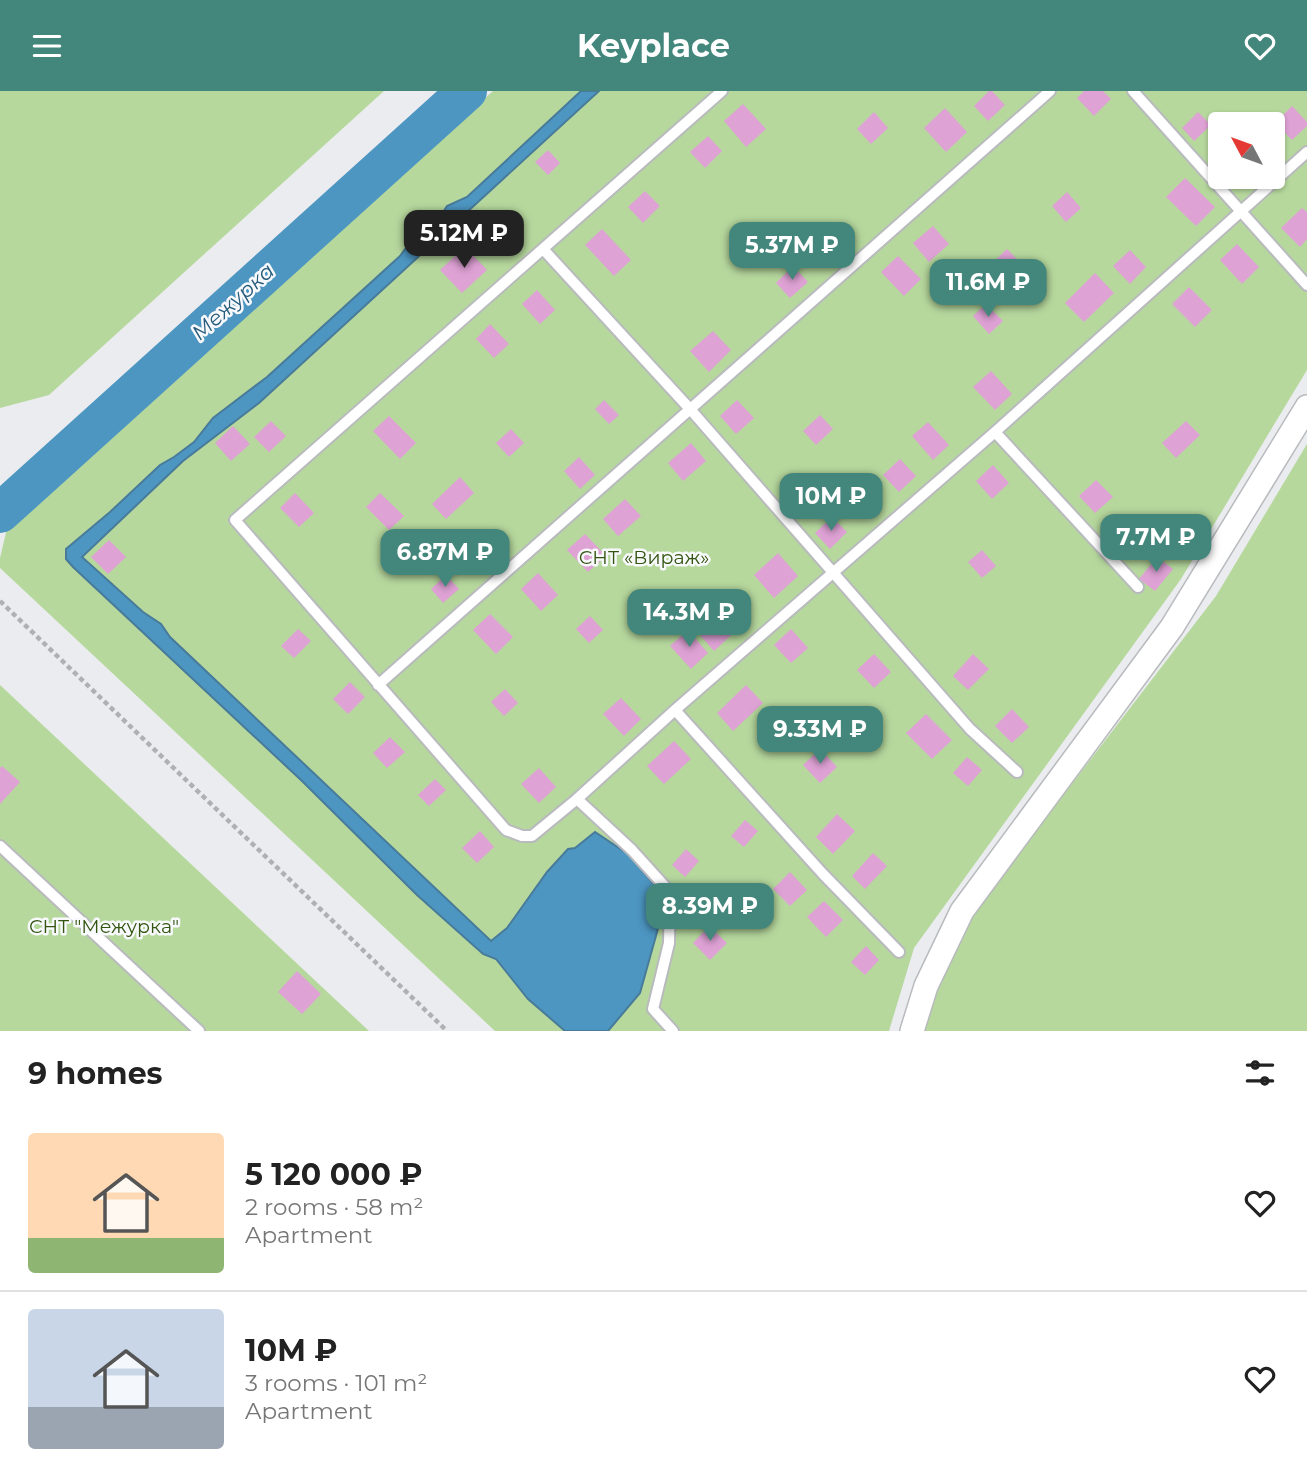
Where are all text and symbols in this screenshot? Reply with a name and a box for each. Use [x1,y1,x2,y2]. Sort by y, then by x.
text: Keyplace [577,26,730,65]
icon: menu [28,27,66,65]
icon: heart [1241,27,1279,65]
north arrow [1208,112,1284,189]
map controls [1208,112,1285,189]
pin: 5.12M ₽ [399,211,529,270]
text: 5.12M ₽ [420,219,508,247]
pin: 5.37M ₽ [727,223,857,282]
text: 5.37M ₽ [745,231,839,259]
water label: Межурка [186,258,279,345]
pin: 11.6M ₽ [923,259,1053,319]
text: 11.6M ₽ [946,268,1030,296]
pin: 10M ₽ [782,473,880,533]
text: 10M ₽ [796,482,866,510]
pin: 7.7M ₽ [1099,515,1213,574]
text: 7.7M ₽ [1116,523,1196,551]
pin: 6.87M ₽ [380,529,510,589]
text: 6.87M ₽ [397,538,493,566]
park label: СНТ «Вираж» [579,546,709,569]
pin: 14.3M ₽ [624,589,754,649]
text: 14.3M ₽ [643,598,735,626]
pin: 9.33M ₽ [755,707,885,766]
text: 9.33M ₽ [773,715,867,743]
pin: 8.39M ₽ [645,883,775,943]
text: 8.39M ₽ [662,892,758,920]
park label: СНТ "Межурка" [29,915,179,938]
icon: filters [1241,1054,1279,1092]
text: 9 homes [28,1055,163,1092]
text: 5 120 000 ₽ [245,1156,423,1193]
icon: home [84,1161,168,1245]
icon: heart [1241,1184,1279,1222]
text: 2 rooms · 58 m² [245,1193,423,1221]
text: Apartment [245,1221,373,1249]
text: 10M ₽ [245,1332,338,1369]
icon: home [84,1337,168,1421]
icon: heart [1241,1360,1279,1398]
text: 3 rooms · 101 m² [245,1369,427,1397]
text: Apartment [245,1397,373,1425]

